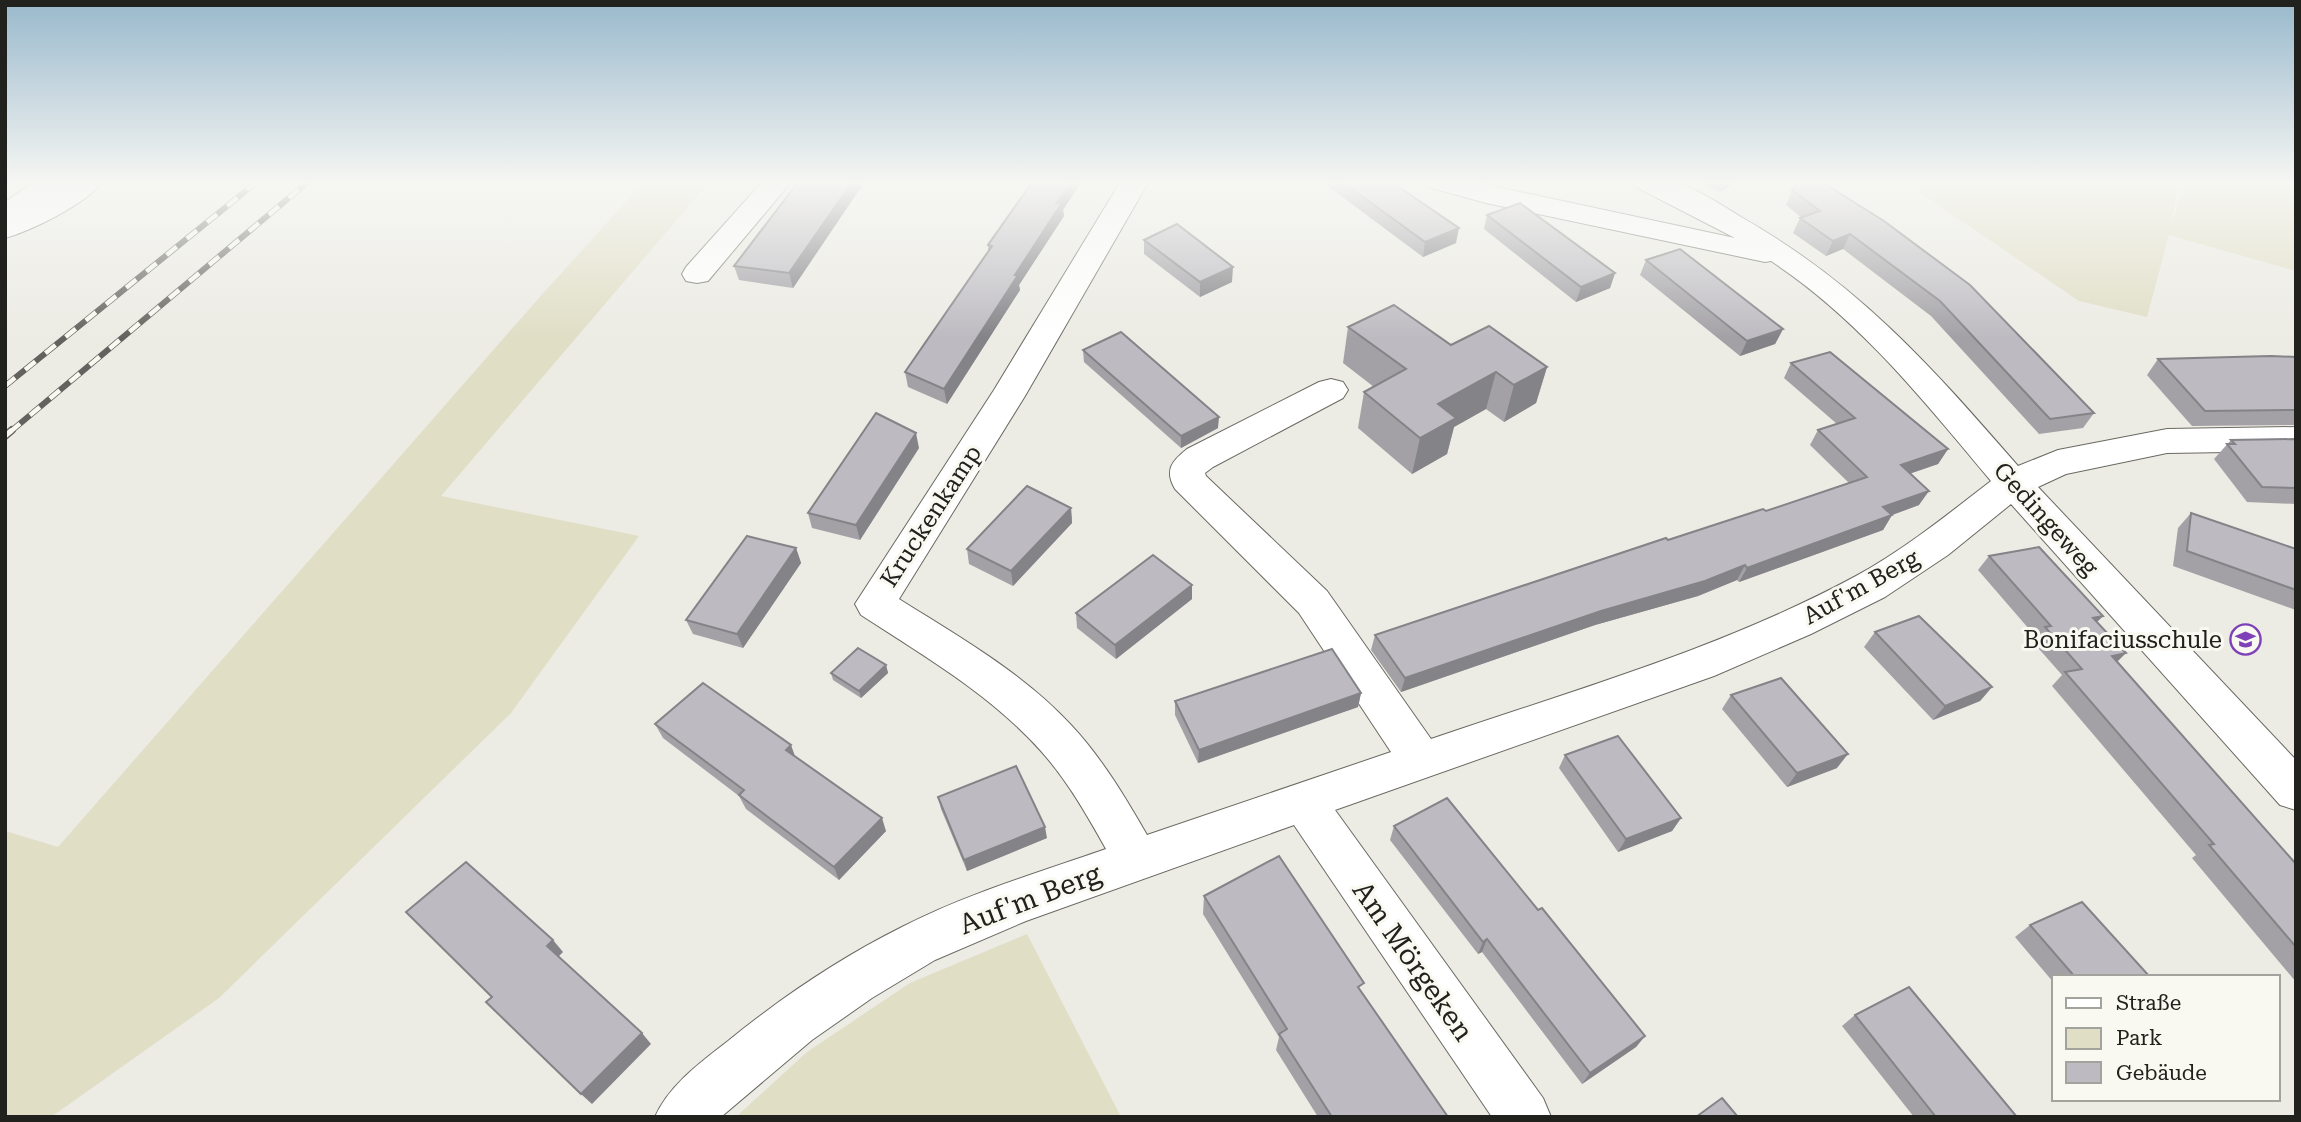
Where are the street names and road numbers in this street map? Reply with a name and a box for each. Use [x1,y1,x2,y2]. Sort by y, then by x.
street label: Kruckenkamp [875,440,987,592]
street label: Gedingeweg [1988,456,2104,582]
street label: Auf'm Berg [1798,544,1924,630]
street label: Auf'm Berg [954,857,1106,941]
street label: Am Mörgeken [1346,875,1480,1047]

